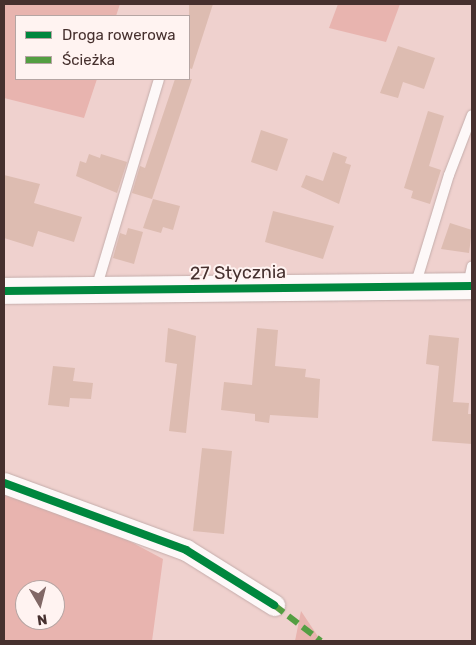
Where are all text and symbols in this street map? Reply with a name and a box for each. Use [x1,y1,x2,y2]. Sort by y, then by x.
legend [15,15,190,80]
text: Droga rowerowa [62,26,176,44]
text: Ścieżka [62,51,115,69]
street label: 27 Stycznia [190,261,286,285]
north arrow [15,580,65,630]
text: N [36,610,48,628]

